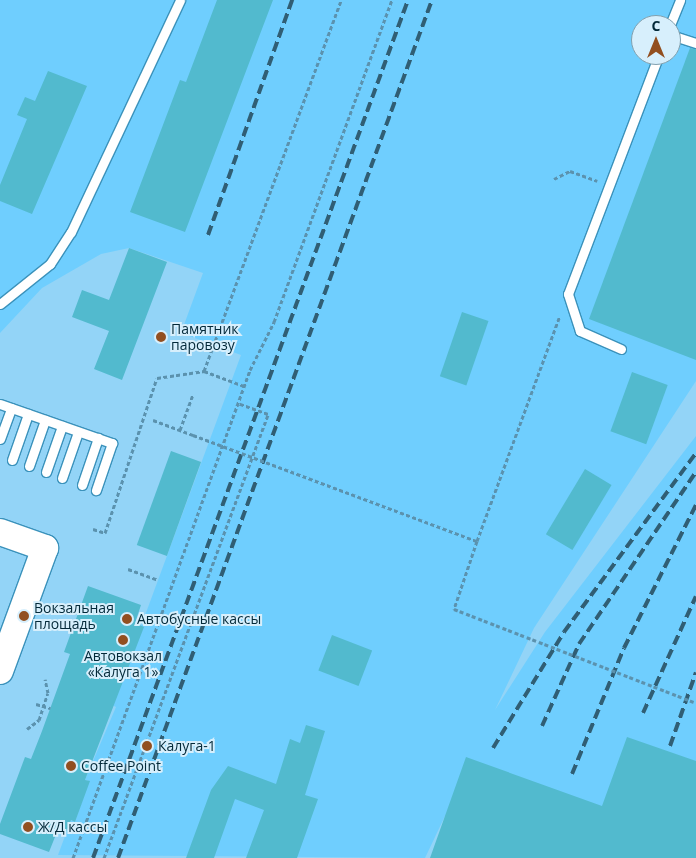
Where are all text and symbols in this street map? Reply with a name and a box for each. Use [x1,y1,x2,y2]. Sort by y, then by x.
north arrow [631,15,681,65]
text: С [652,16,660,35]
place label: Памятник паровозу [171,321,239,354]
marker: Памятник паровозу [155,331,167,343]
place label: Вокзальная площадь [34,600,114,632]
marker: Вокзальная площадь [18,610,30,622]
place label: Автобусные кассы [137,611,261,627]
marker: Автобусные кассы [121,613,133,625]
marker: Автовокзал «Калуга 1» [117,634,129,646]
place label: Автовокзал «Калуга 1» [84,648,162,680]
place label: Калуга-1 [158,738,216,754]
marker: Калуга-1 [140,739,154,753]
place label: Coffee Point [81,758,161,774]
marker: Coffee Point [65,760,77,772]
place label: Ж/Д кассы [38,819,107,835]
marker: Ж/Д кассы [22,821,34,833]

